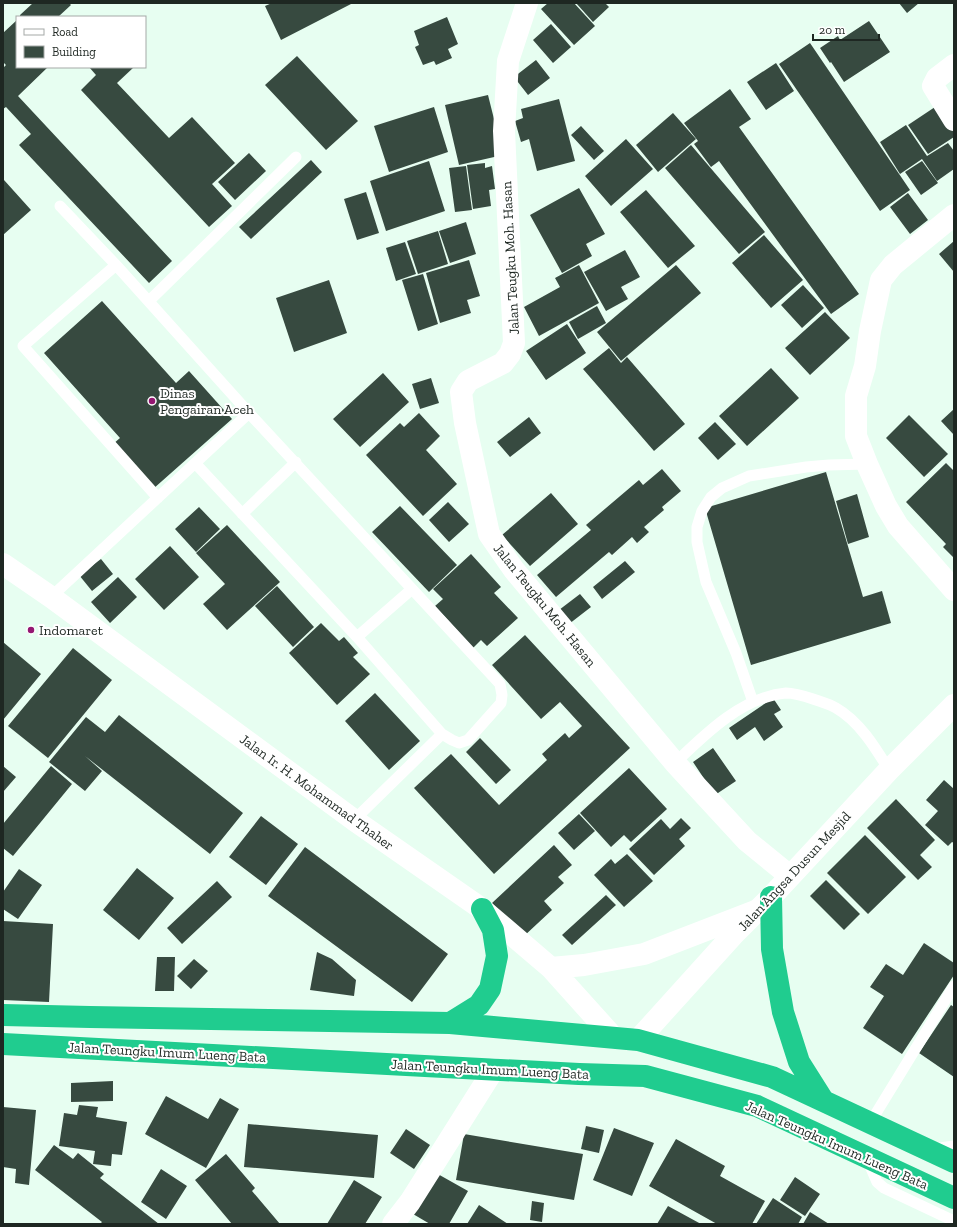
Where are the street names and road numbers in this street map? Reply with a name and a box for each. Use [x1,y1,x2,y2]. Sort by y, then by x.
street label: Jalan Teugku Moh. Hasan [498,181,523,335]
street label: Jalan Teugku Moh. Hasan [490,540,600,670]
street label: Jalan Ir. H. Mohammad Thaher [236,731,397,854]
street label: Jalan Angsa Dusun Mesjid [734,808,855,935]
street label: Jalan Teungku Imum Lueng Bata [68,1039,267,1066]
street label: Jalan Teungku Imum Lueng Bata [391,1056,590,1083]
street label: Jalan Teungku Imum Lueng Bata [743,1097,931,1194]

